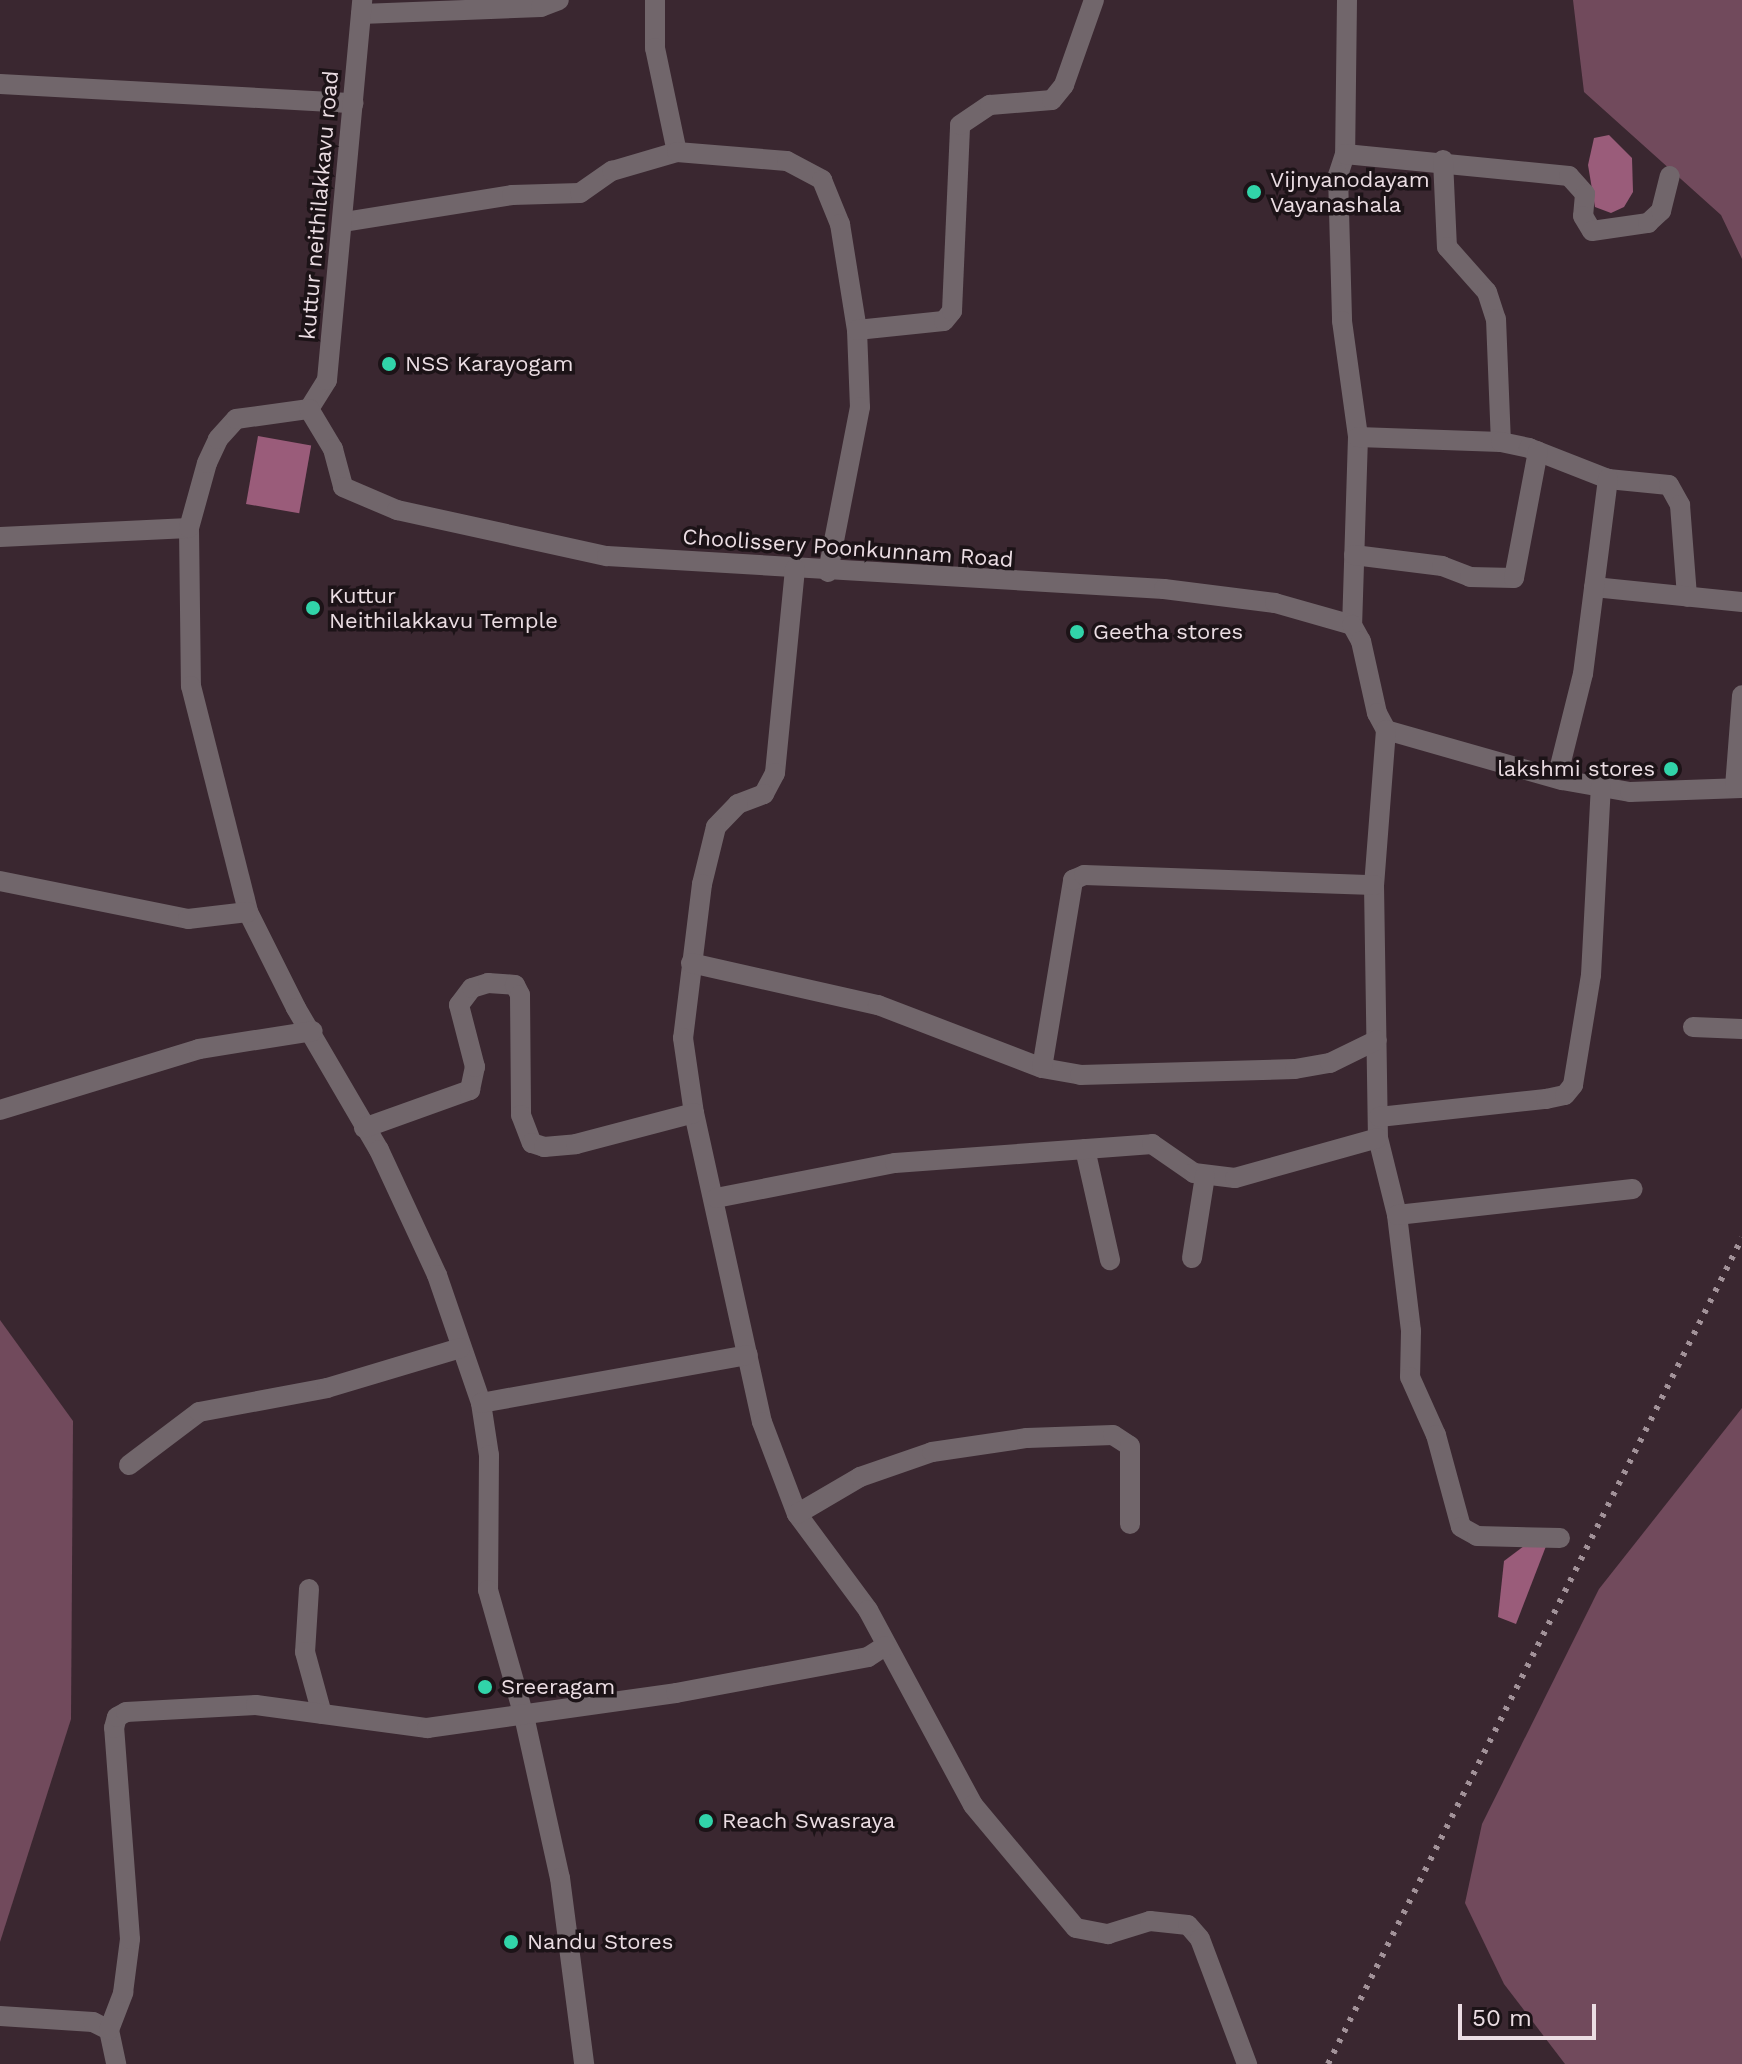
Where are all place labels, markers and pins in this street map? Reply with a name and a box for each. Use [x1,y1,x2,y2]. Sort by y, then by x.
place label: Vijnyanodayam Vayanashala [1270,166,1430,218]
marker: Vijnyanodayam Vayanashala [1245,183,1263,201]
place label: NSS Karayogam [405,351,574,377]
marker: NSS Karayogam [380,355,398,373]
place label: Kuttur Neithilakkavu Temple [329,582,558,634]
marker: Kuttur Neithilakkavu Temple [304,599,322,617]
place label: Geetha stores [1093,619,1244,645]
marker: Geetha stores [1068,623,1086,641]
place label: lakshmi stores [1497,756,1655,782]
marker: lakshmi stores [1662,760,1680,778]
place label: Sreeragam [501,1674,615,1700]
marker: Sreeragam [476,1678,494,1696]
place label: Reach Swasraya [722,1808,895,1834]
marker: Reach Swasraya [697,1812,715,1830]
place label: Nandu Stores [527,1929,673,1955]
marker: Nandu Stores [502,1933,520,1951]

